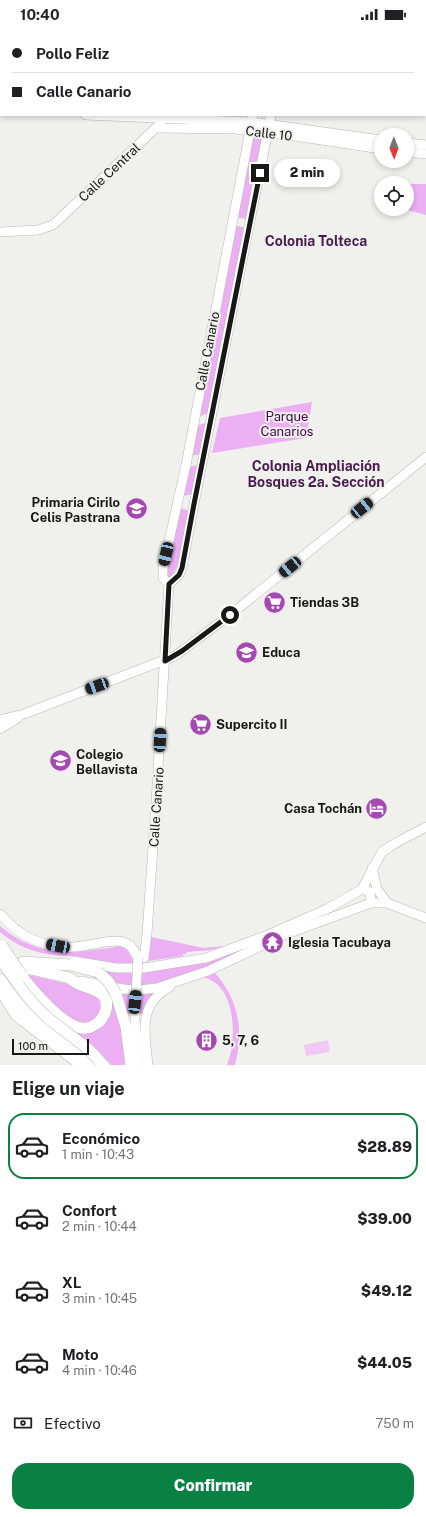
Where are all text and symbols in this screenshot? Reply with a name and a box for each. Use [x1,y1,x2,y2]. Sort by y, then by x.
text: 10:40 [20,6,60,23]
text: Pollo Feliz [36,45,109,62]
text: Calle Canario [36,83,131,100]
street label: Calle 10 [245,123,293,144]
north arrow [374,128,414,168]
map controls [374,128,414,216]
street label: Calle Central [76,140,143,205]
callout: 2 min [274,159,340,187]
route end [251,164,269,182]
text: 2 min [290,165,324,180]
button: locate [374,176,414,216]
district label: Colonia Tolteca [265,233,367,249]
street label: Calle Canario [192,310,223,392]
park label: Parque Canarios [261,409,313,439]
district label: Colonia Ampliación Bosques 2a. Sección [247,458,385,490]
place label: Primaria Cirilo Celis Pastrana [30,495,120,525]
school or university icon: Primaria Cirilo Celis Pastrana [123,496,149,522]
car [349,496,375,520]
car [157,541,175,567]
car [277,555,303,579]
supermarket icon: Tiendas 3B [261,589,287,615]
place label: Tiendas 3B [290,595,359,610]
route start [221,606,239,624]
school or university icon: Educa [233,639,259,665]
place label: Educa [262,645,300,660]
car [84,676,110,696]
supermarket icon: Supercito II [187,711,213,737]
place label: Supercito II [216,717,288,732]
car [153,728,167,752]
place label: Colegio Bellavista [76,747,138,777]
school or university icon: Colegio Bellavista [47,748,73,774]
street label: Calle Canario [146,767,167,848]
hotel icon: Casa Tochán [364,795,390,821]
place label: Casa Tochán [284,801,362,816]
temple icon: Iglesia Tacubaya [259,929,285,955]
place label: Iglesia Tacubaya [288,935,391,950]
car [45,938,71,954]
car [128,989,142,1015]
building icon: 5, 7, 6 [193,1027,219,1053]
place label: 5, 7, 6 [222,1033,259,1048]
scale bar [12,1037,89,1056]
text: 100 m [18,1040,48,1052]
text: Elige un viaje [12,1078,125,1099]
icon: car [14,1128,50,1164]
text: Económico [62,1130,140,1147]
text: $28.89 [357,1138,412,1155]
text: 1 min · 10:43 [62,1147,134,1162]
icon: car [14,1200,50,1236]
text: Confort [62,1202,117,1219]
text: $39.00 [357,1210,412,1227]
text: 2 min · 10:44 [62,1219,137,1234]
icon: car [14,1272,50,1308]
text: XL [62,1274,81,1291]
text: $49.12 [361,1282,412,1299]
text: 3 min · 10:45 [62,1291,137,1306]
icon: car [14,1344,50,1380]
text: Moto [62,1346,99,1363]
text: $44.05 [357,1354,412,1371]
text: 4 min · 10:46 [62,1363,137,1378]
icon: cash [12,1412,34,1434]
text: Efectivo [44,1415,101,1432]
text: 750 m [376,1416,414,1431]
button: Confirmar [12,1463,414,1509]

